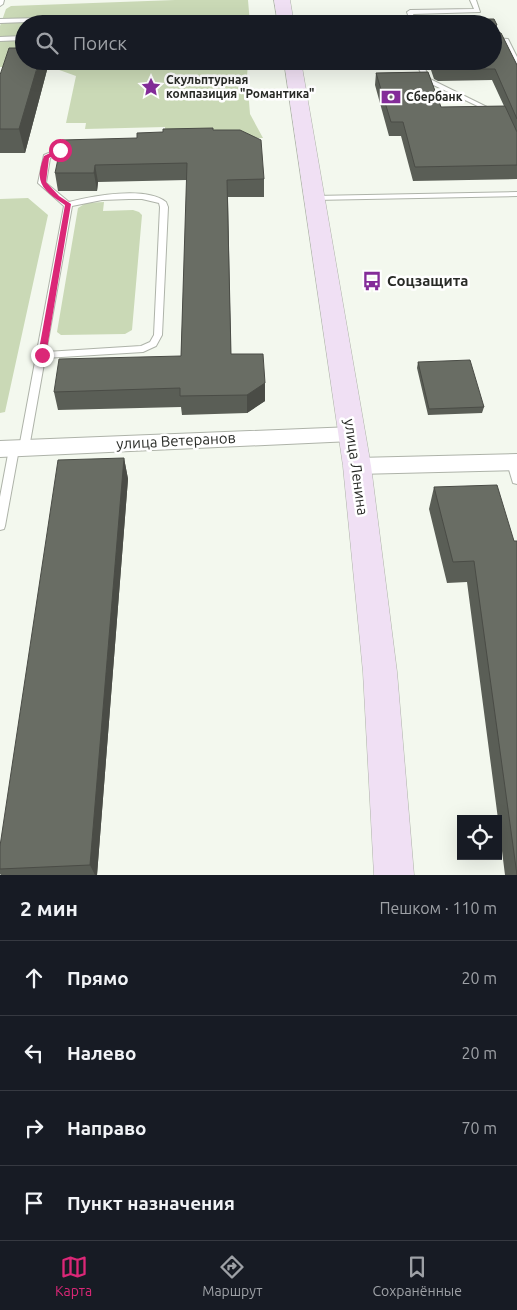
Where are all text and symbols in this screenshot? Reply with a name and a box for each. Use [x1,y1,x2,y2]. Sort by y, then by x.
search box [15,15,502,70]
icon: search [33,29,61,57]
text: Поиск [73,32,127,54]
place label: Скульптурная компазиция "Романтика" [166,73,314,100]
place icon: Скульптурная компазиция "Романтика" [140,76,162,98]
bank icon: Сбербанк [380,86,402,108]
place label: Сбербанк [406,90,463,103]
route start [49,139,72,162]
bus stop icon: Соцзащита [361,270,383,292]
place label: Соцзащита [387,272,468,289]
route end [31,344,54,367]
street label: улица Ленина [341,418,372,516]
street label: улица Ветеранов [116,429,236,452]
map controls [457,815,502,860]
button: locate [457,815,502,860]
text: 2 мин [20,896,78,920]
text: Пешком · 110 m [379,899,497,917]
icon: ahead [20,964,48,992]
text: Прямо [67,967,129,989]
text: 20 m [461,969,497,987]
icon: left [20,1039,48,1067]
text: Налево [67,1042,136,1064]
text: 20 m [461,1044,497,1062]
icon: right [20,1114,48,1142]
text: Направо [67,1117,147,1139]
text: 70 m [461,1119,497,1137]
icon: arrive [20,1189,48,1217]
text: Пункт назначения [67,1192,235,1214]
tab: Карта [55,1253,92,1299]
tab: Маршрут [202,1253,263,1299]
tab: Сохранённые [373,1253,462,1299]

